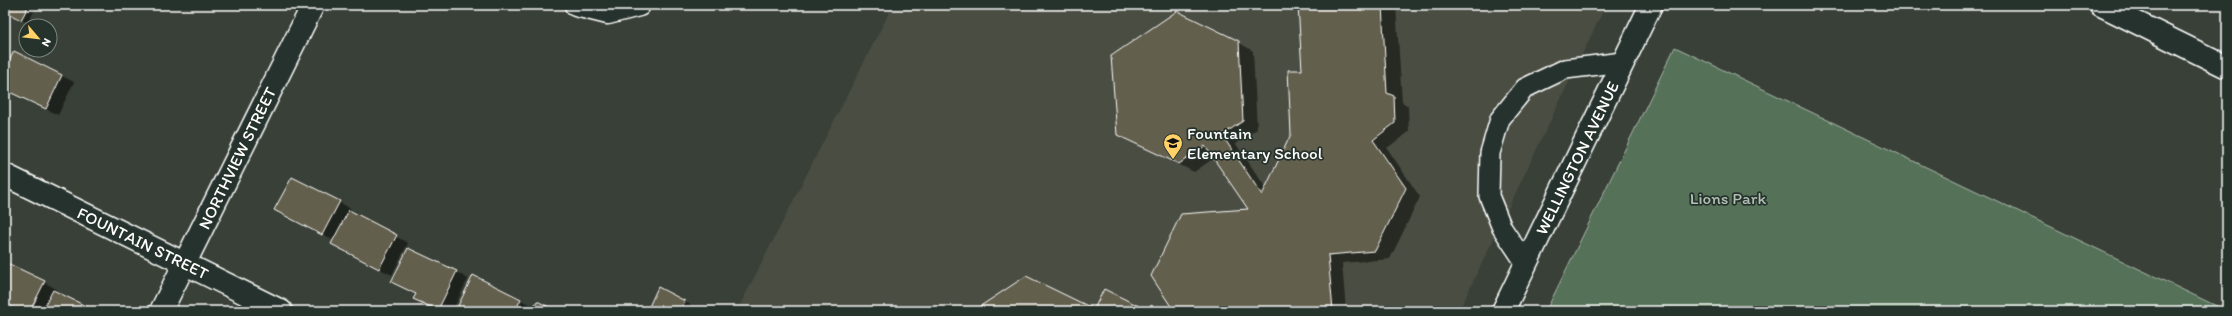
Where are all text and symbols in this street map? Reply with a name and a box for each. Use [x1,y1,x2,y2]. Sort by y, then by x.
north arrow [18,18,58,58]
text: N [39,36,54,49]
street label: WELLINGTON AVENUE [1531,78,1623,238]
street label: NORTHVIEW STREET [194,83,280,232]
place label: Fountain Elementary School [1187,123,1323,163]
school or university icon: Fountain Elementary School [1162,132,1184,160]
park label: Lions Park [1690,188,1767,208]
street label: FOUNTAIN STREET [74,203,212,284]

